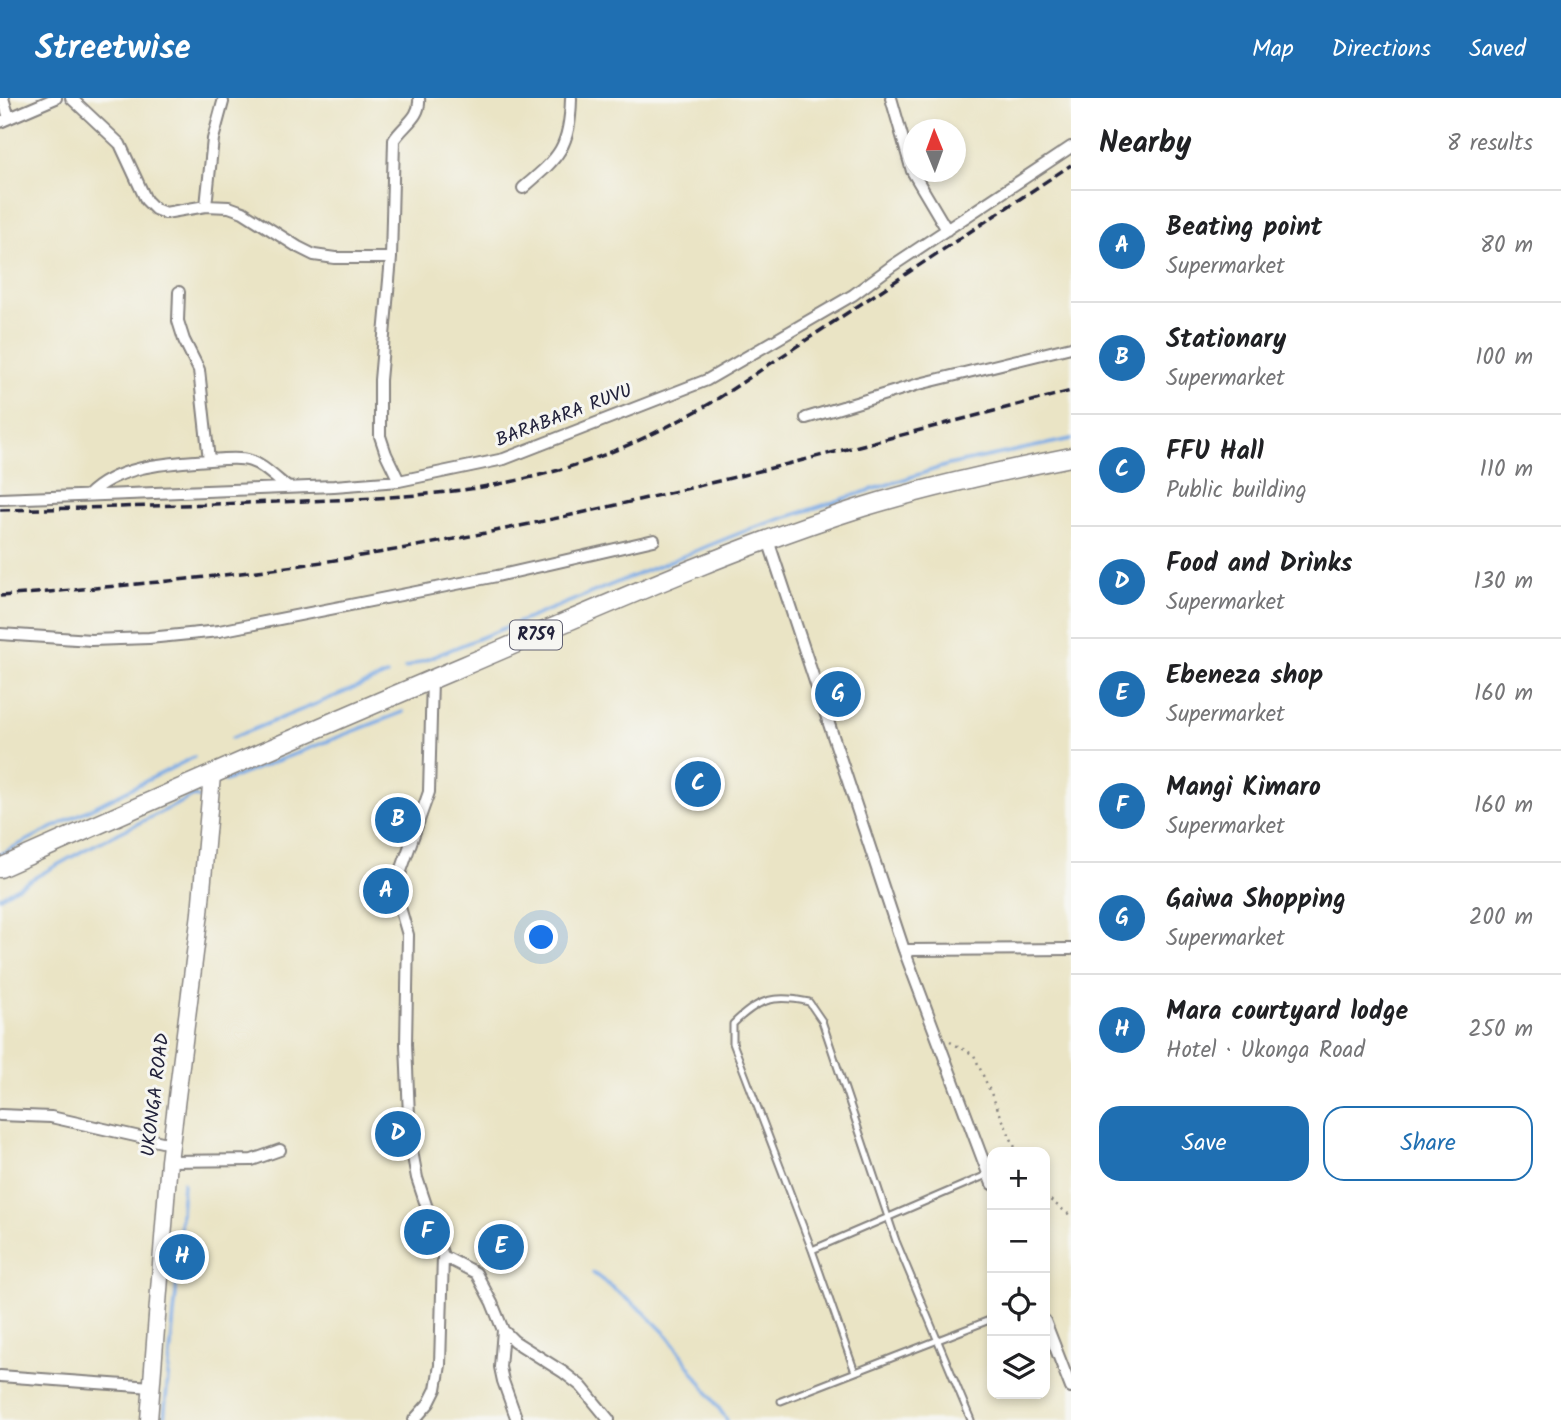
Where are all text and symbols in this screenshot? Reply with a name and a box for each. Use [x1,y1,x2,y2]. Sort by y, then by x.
text: Streetwise [35,23,191,76]
text: Map [1252,30,1294,69]
text: Directions [1332,30,1431,69]
text: Saved [1469,30,1526,69]
north arrow [903,119,966,182]
text: Nearby [1099,120,1191,168]
text: 8 results [1447,126,1533,162]
text: Beating point [1166,207,1322,249]
text: A [1115,228,1129,264]
text: 80 m [1480,228,1533,264]
text: Supermarket [1166,249,1285,285]
text: Stationary [1166,319,1286,361]
text: B [1115,340,1129,376]
text: 100 m [1475,340,1533,376]
text: Supermarket [1166,361,1285,397]
street label: BARABARA RUVU [491,376,637,456]
text: FFU Hall [1166,431,1264,473]
text: C [1115,452,1129,488]
text: 110 m [1480,452,1533,488]
text: Public building [1166,473,1307,509]
text: Food and Drinks [1166,543,1352,585]
text: D [1114,564,1130,600]
text: 130 m [1474,564,1533,600]
text: Supermarket [1166,585,1285,621]
road number: R759 [510,620,562,650]
text: Ebeneza shop [1166,655,1323,697]
pin: G [815,668,861,720]
text: E [1116,676,1128,712]
text: 160 m [1474,676,1533,712]
text: Supermarket [1166,697,1285,733]
pin: C [675,758,721,810]
text: Mangi Kimaro [1166,767,1321,809]
text: F [1116,788,1128,824]
text: 160 m [1474,788,1533,824]
pin: B [375,794,421,846]
text: Supermarket [1166,809,1285,845]
pin: A [363,865,409,917]
text: Gaiwa Shopping [1166,879,1346,921]
text: G [1115,900,1129,936]
text: 200 m [1469,900,1533,936]
your location [524,920,558,954]
text: Supermarket [1166,921,1285,957]
text: Mara courtyard lodge [1166,991,1408,1033]
text: H [1115,1012,1129,1048]
text: 250 m [1468,1012,1533,1048]
street label: UKONGA ROAD [134,1031,178,1159]
text: Hotel · Ukonga Road [1166,1033,1365,1069]
button: Save [1099,1106,1309,1181]
button: Share [1323,1106,1533,1181]
pin: D [375,1108,421,1160]
map controls [987,1147,1050,1399]
button: + [987,1147,1050,1210]
pin: F [404,1206,450,1258]
button: − [987,1210,1050,1273]
pin: E [478,1221,524,1273]
pin: H [159,1231,205,1283]
button: locate [987,1273,1050,1336]
button: layers [987,1336,1050,1399]

